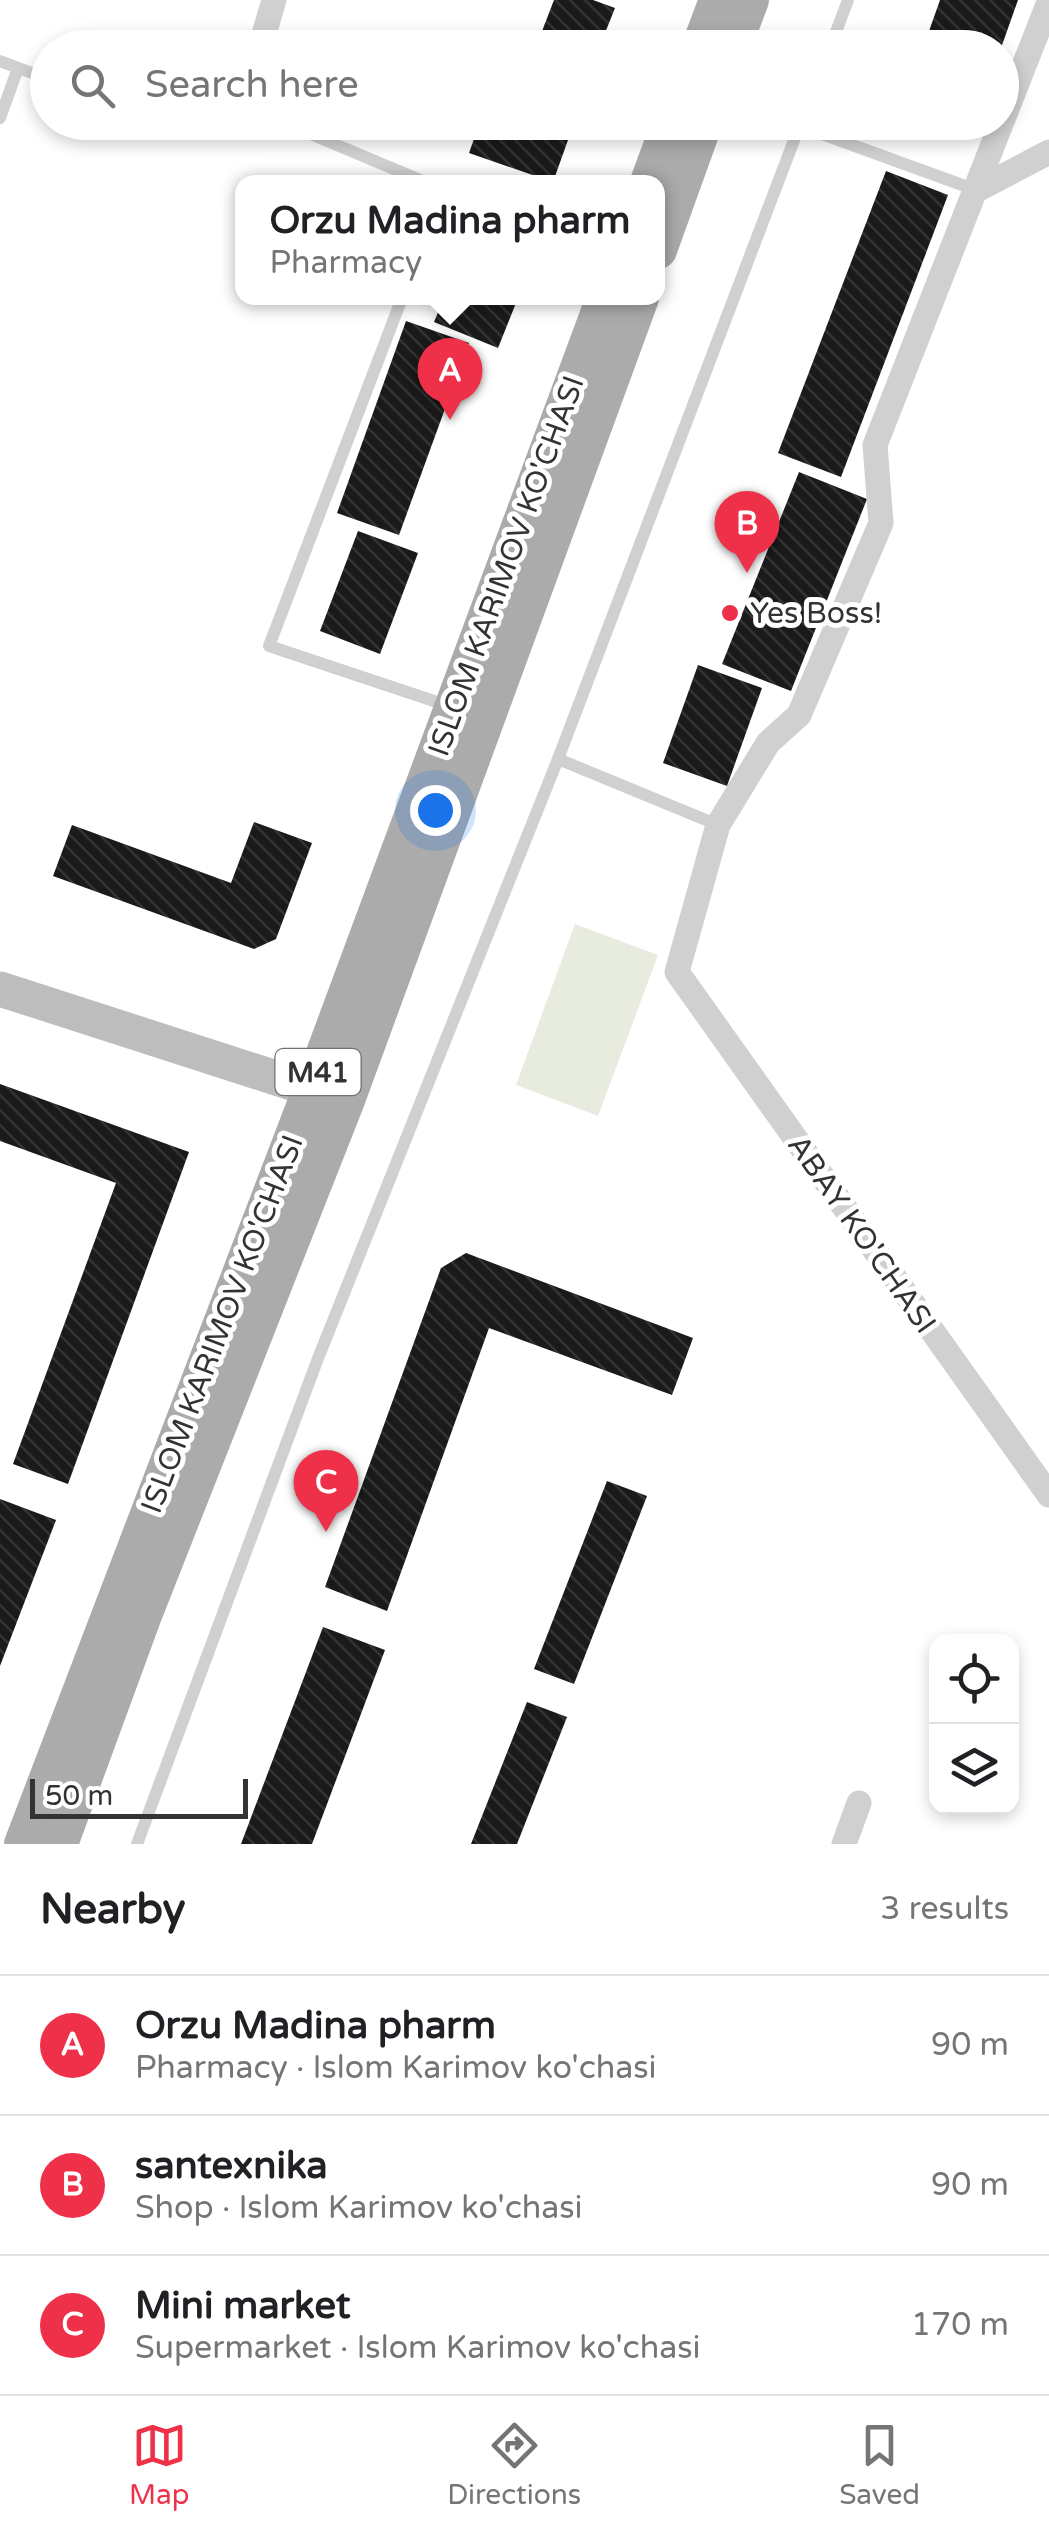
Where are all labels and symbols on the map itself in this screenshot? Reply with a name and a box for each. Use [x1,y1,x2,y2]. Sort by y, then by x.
pin: A [418,338,482,420]
street label: ISLOM KARIMOV KO'CHASI [420,371,592,761]
pin: B [714,490,780,573]
place label: Yes Boss! [750,595,882,632]
marker: Yes Boss! [719,602,741,624]
your location [410,785,461,836]
road number: M41 [276,1049,360,1095]
street label: ABAY KO'CHASI [779,1128,944,1341]
street label: ISLOM KARIMOV KO'CHASI [133,1130,312,1518]
pin: C [294,1450,358,1532]
scale bar [30,1774,248,1818]

